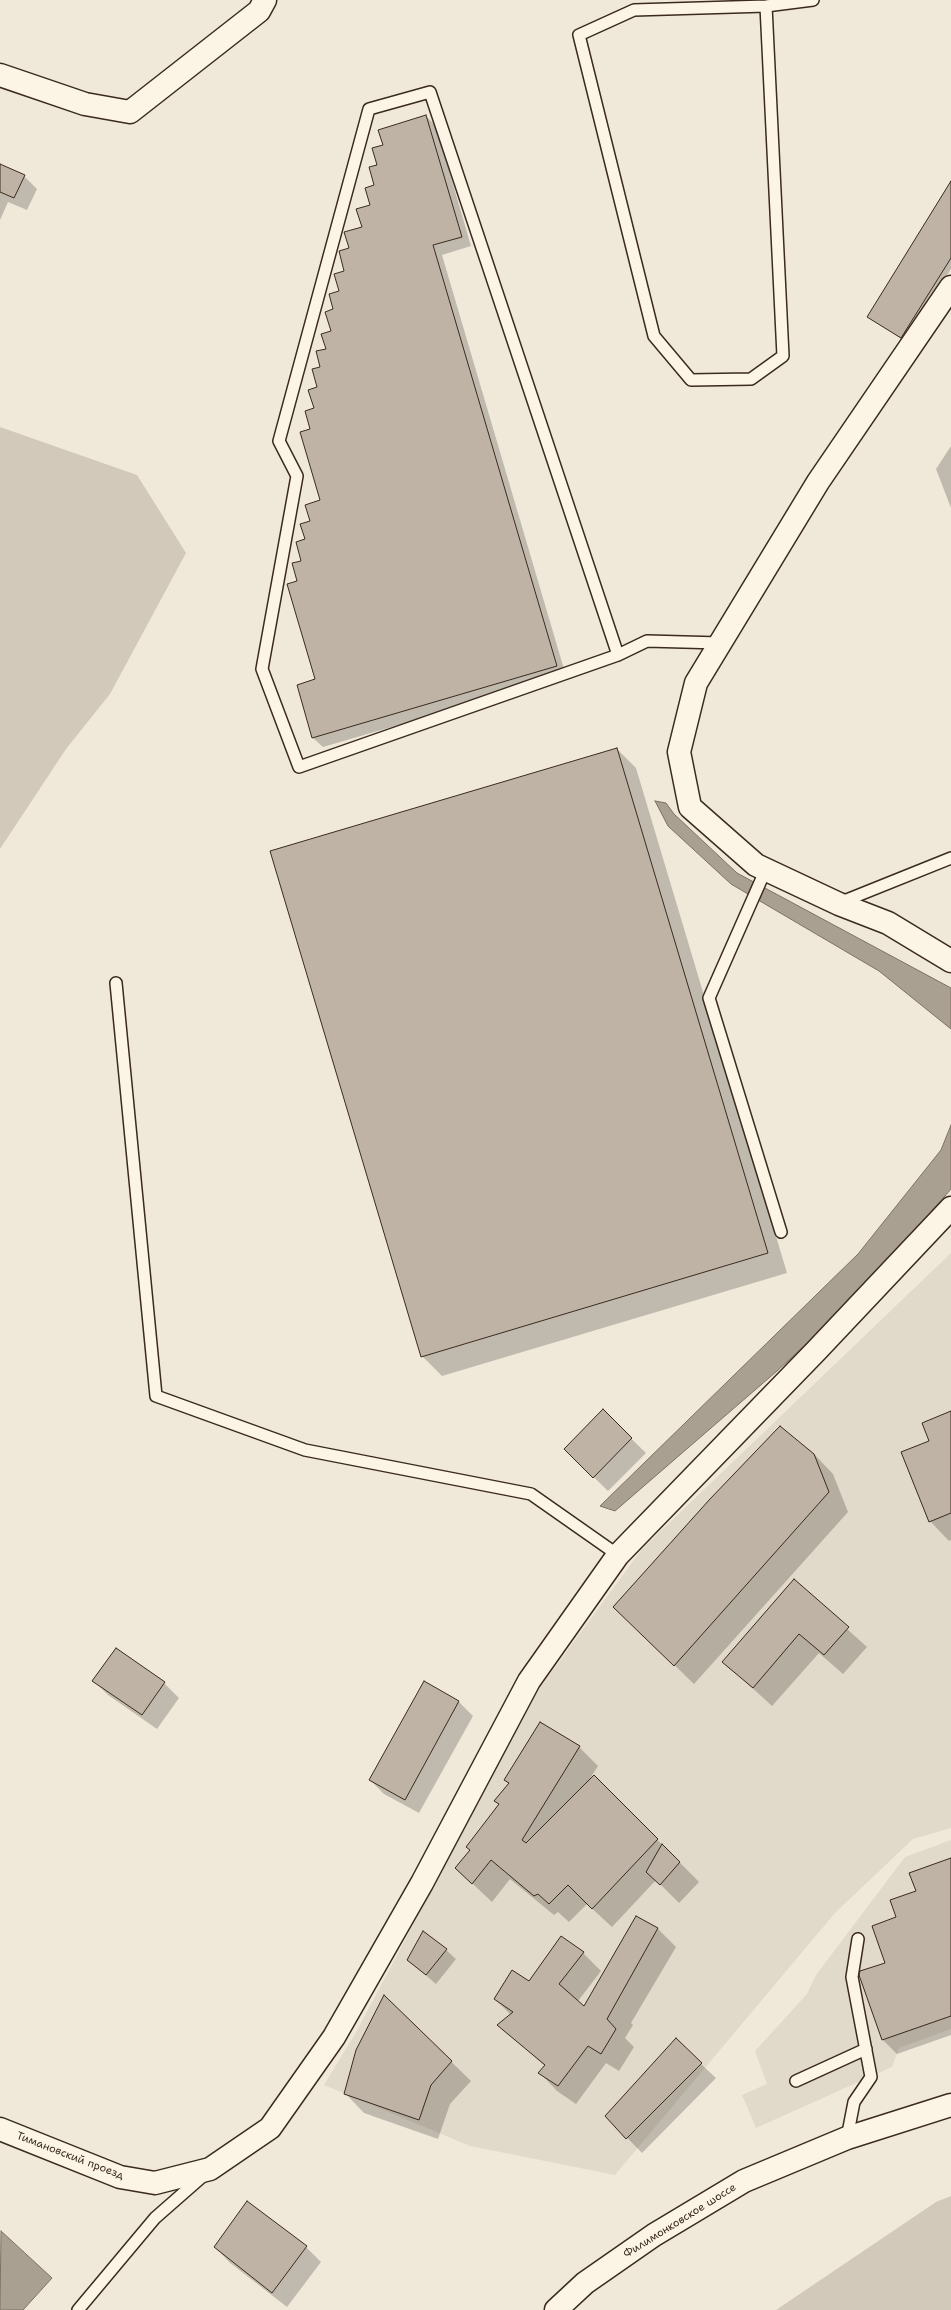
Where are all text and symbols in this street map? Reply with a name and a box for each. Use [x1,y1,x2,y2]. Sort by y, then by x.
street label: Тимановский проезд [14,2129,126,2183]
street label: Филимонковское шоссе [621,2181,739,2261]

